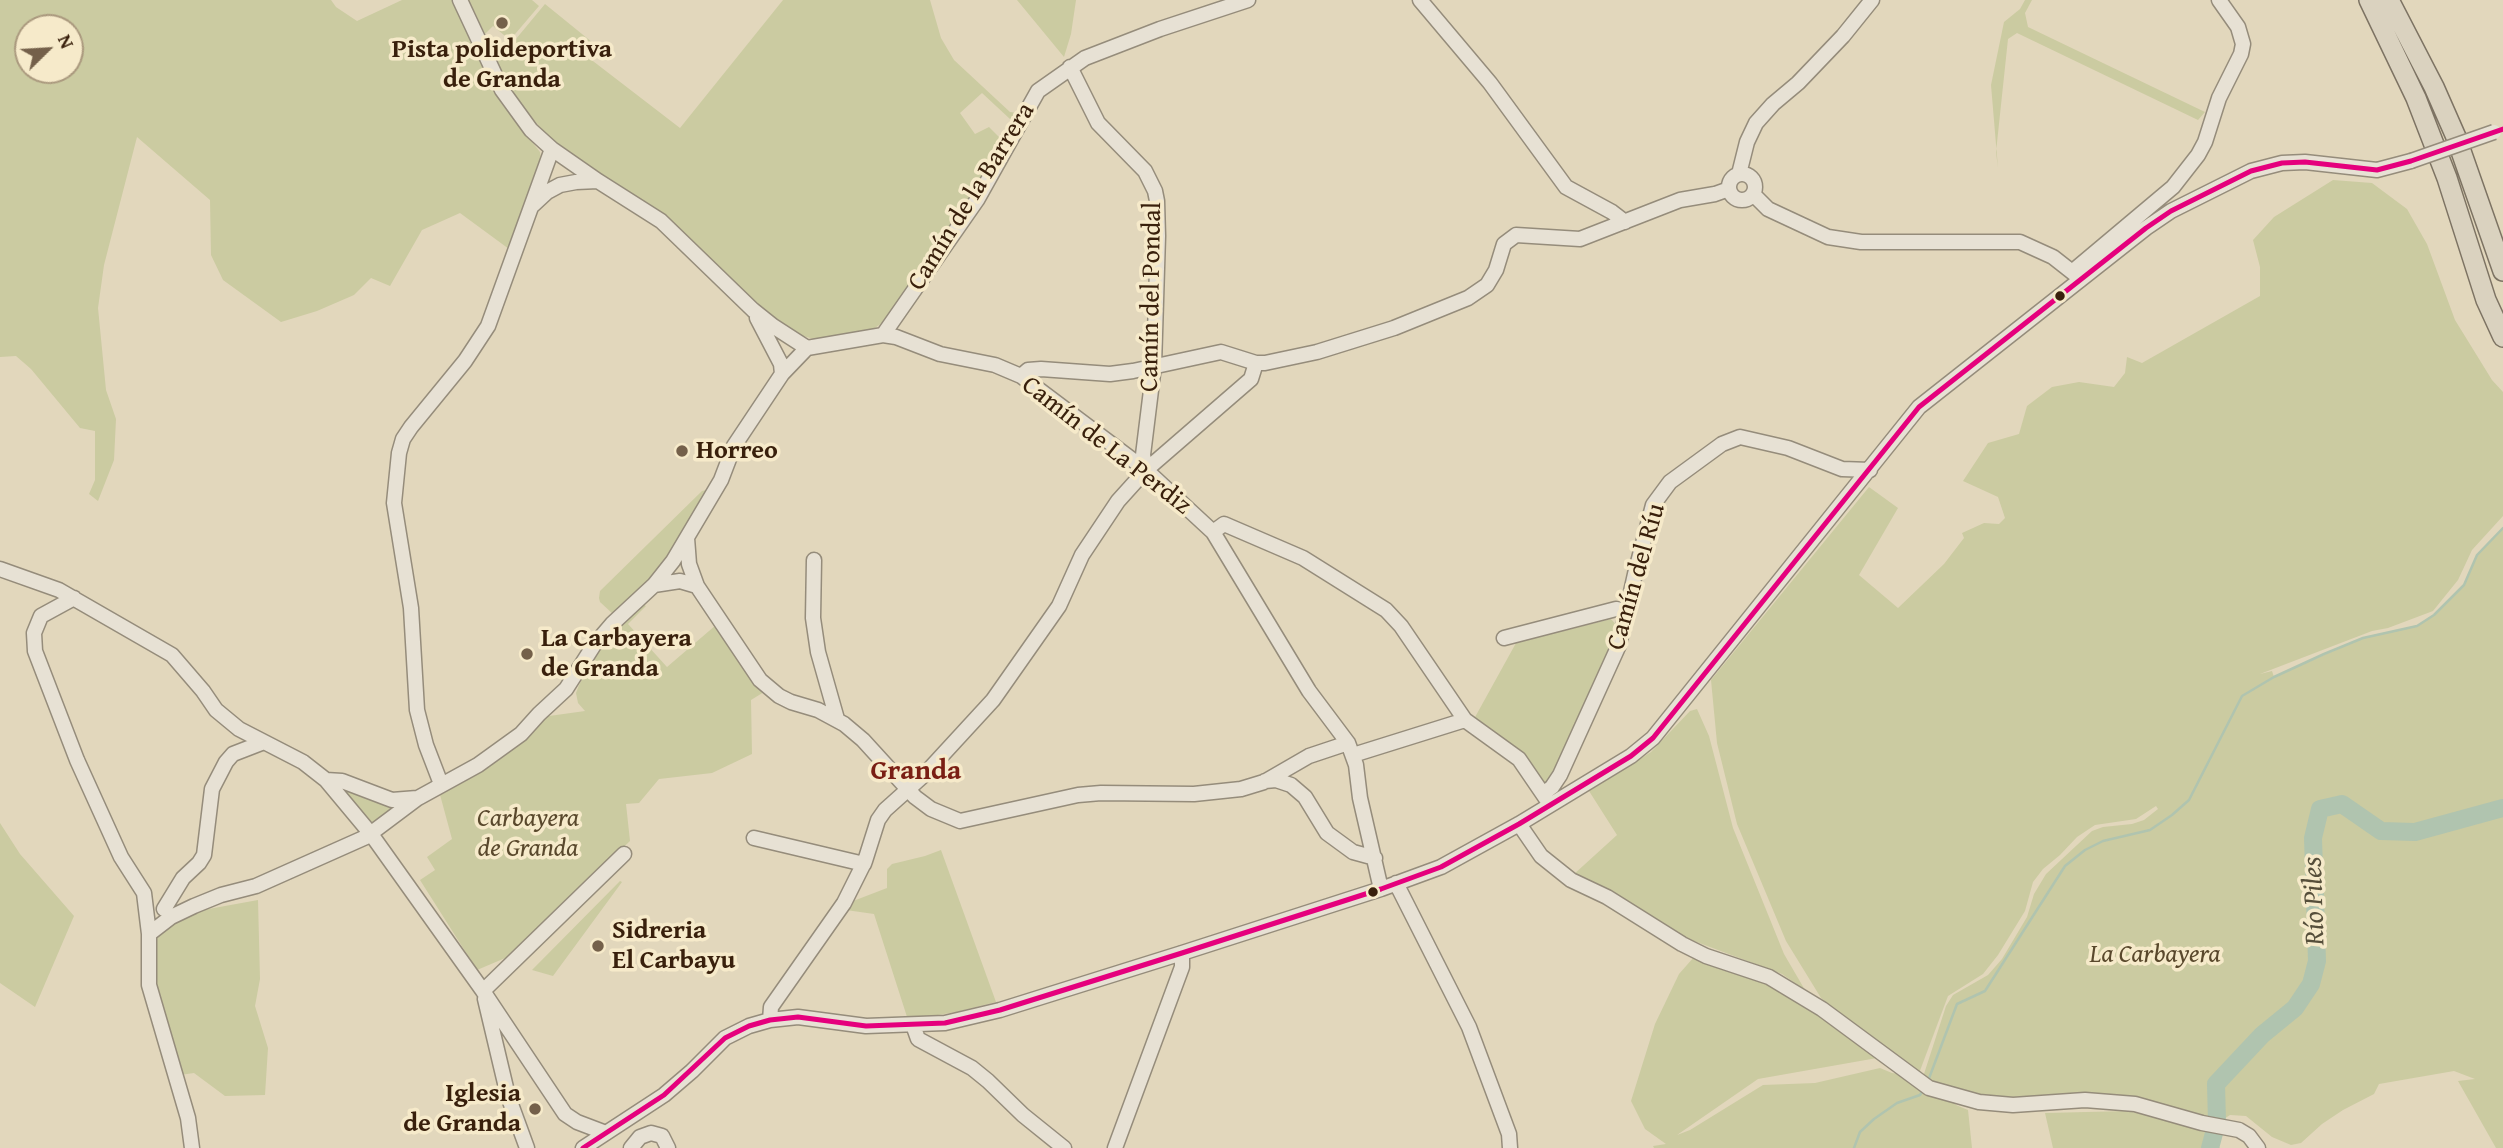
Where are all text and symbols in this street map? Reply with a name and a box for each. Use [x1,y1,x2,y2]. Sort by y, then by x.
north arrow [14,14,84,84]
marker: Pista polideportiva de Granda [494,15,510,31]
text: N [51,30,82,53]
place label: Pista polideportiva de Granda [392,34,612,96]
street label: Camín de la Barrera [902,97,1042,297]
street label: Camín del Pondal [1135,202,1169,392]
unlabelled marker [2053,289,2067,303]
street label: Camín de La Perdiz [1015,370,1197,522]
place label: Horreo [696,435,778,467]
marker: Horreo [674,443,690,459]
street label: Camín del Ríu [1601,500,1673,654]
place label: La Carbayera de Granda [541,623,692,684]
marker: La Carbayera de Granda [519,646,535,662]
district label: Granda [871,755,961,789]
park label: Carbayera de Granda [477,803,579,864]
water label: Río Piles [2297,856,2333,946]
unlabelled marker [1366,885,1380,899]
place label: Sidreria El Carbayu [612,915,735,976]
marker: Sidreria El Carbayu [590,938,606,954]
park label: La Carbayera [2090,939,2220,971]
place label: Iglesia de Granda [403,1078,521,1140]
marker: Iglesia de Granda [527,1101,543,1117]

